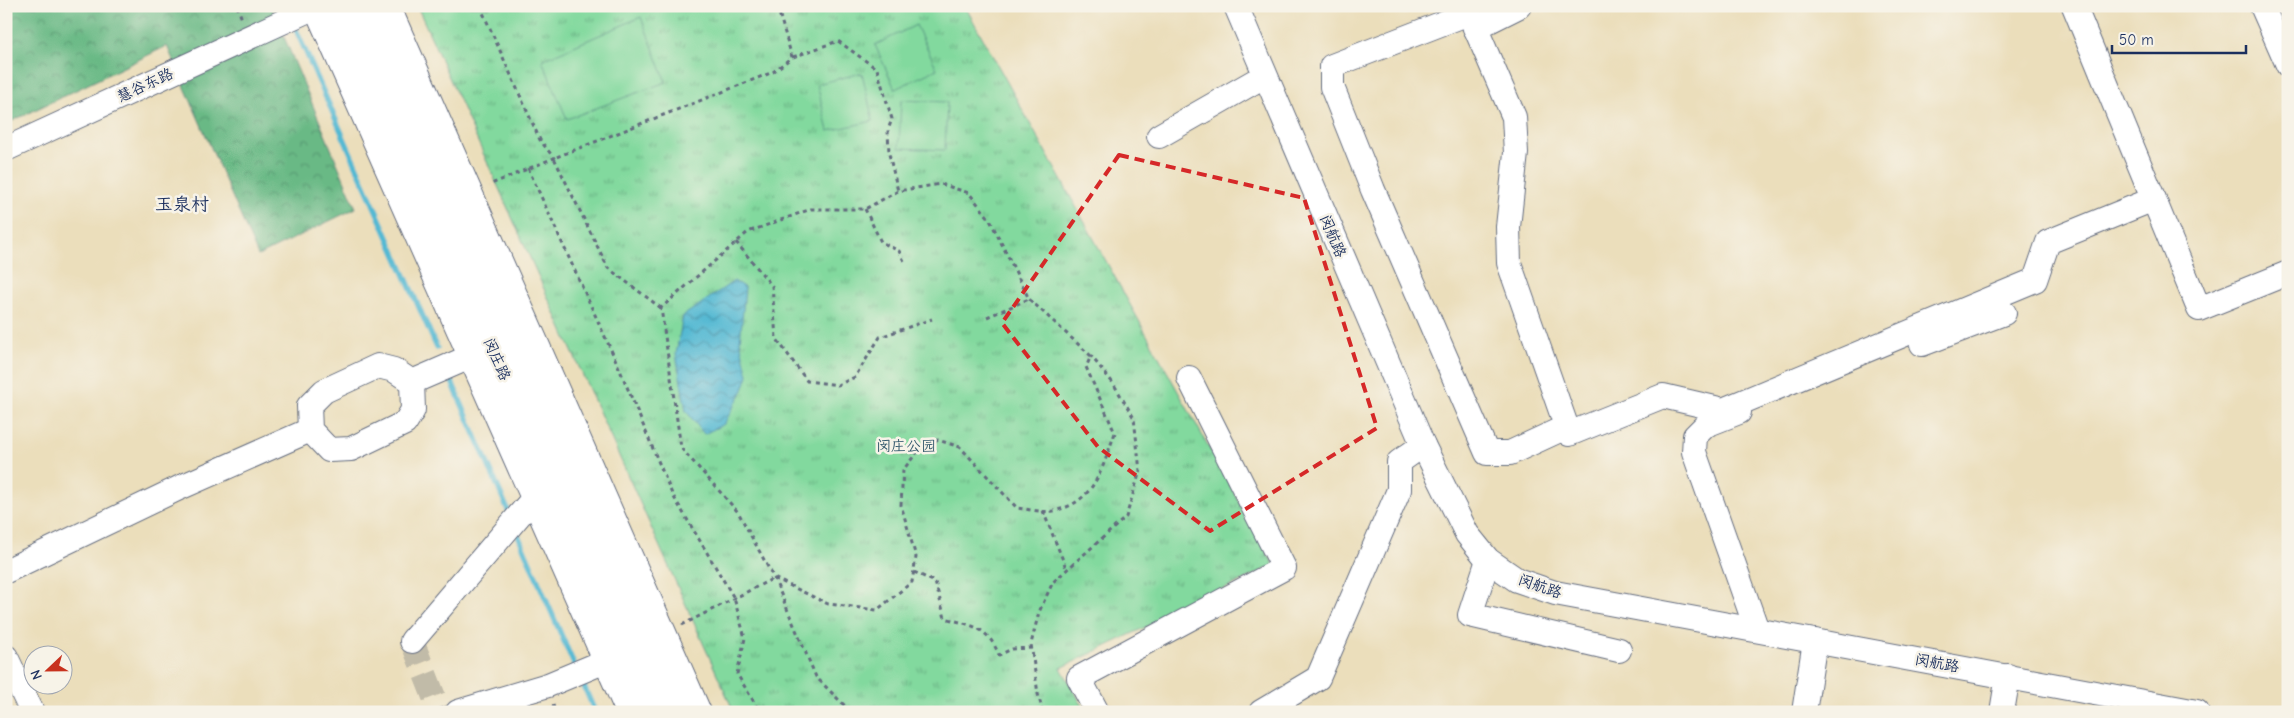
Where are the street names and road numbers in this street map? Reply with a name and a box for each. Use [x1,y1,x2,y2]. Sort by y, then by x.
street label: 慧谷东路 [114,64,176,106]
street label: 闵航路 [1316,212,1350,260]
street label: 闵庄路 [480,335,514,383]
street label: 闵航路 [1516,570,1564,602]
street label: 闵航路 [1913,650,1961,676]

